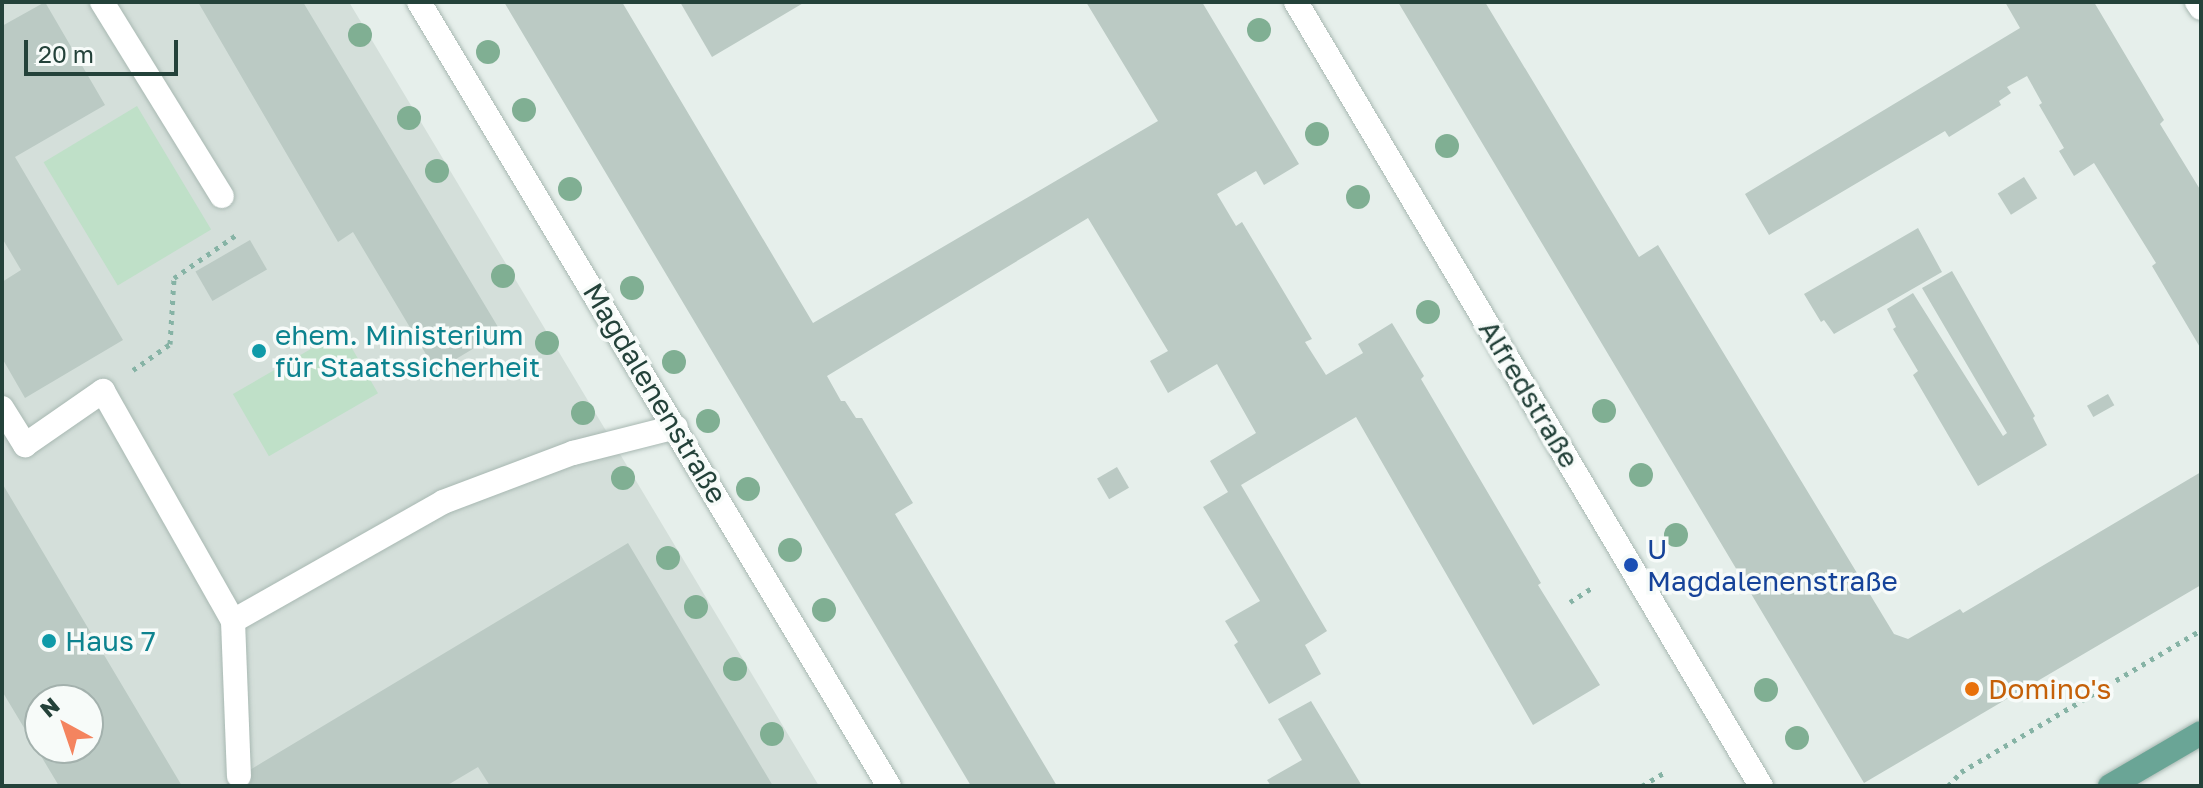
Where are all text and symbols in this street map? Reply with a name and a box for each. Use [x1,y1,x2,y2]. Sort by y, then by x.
scale bar [28,24,182,74]
text: 20 m [38,39,94,68]
street label: Magdalenenstraße [576,277,734,509]
street label: Alfredstraße [1472,314,1586,474]
place label: ehem. Ministerium für Staatssicherheit [275,318,540,384]
marker: ehem. Ministerium für Staatssicherheit [250,342,268,360]
place label: U Magdalenenstraße [1647,532,1898,598]
marker: U Magdalenenstraße [1622,556,1640,574]
place label: Haus 7 [65,624,156,658]
marker: Haus 7 [40,632,58,650]
place label: Domino's [1988,672,2111,706]
marker: Domino's [1963,680,1981,698]
north arrow [24,684,104,764]
text: N [34,691,65,722]

